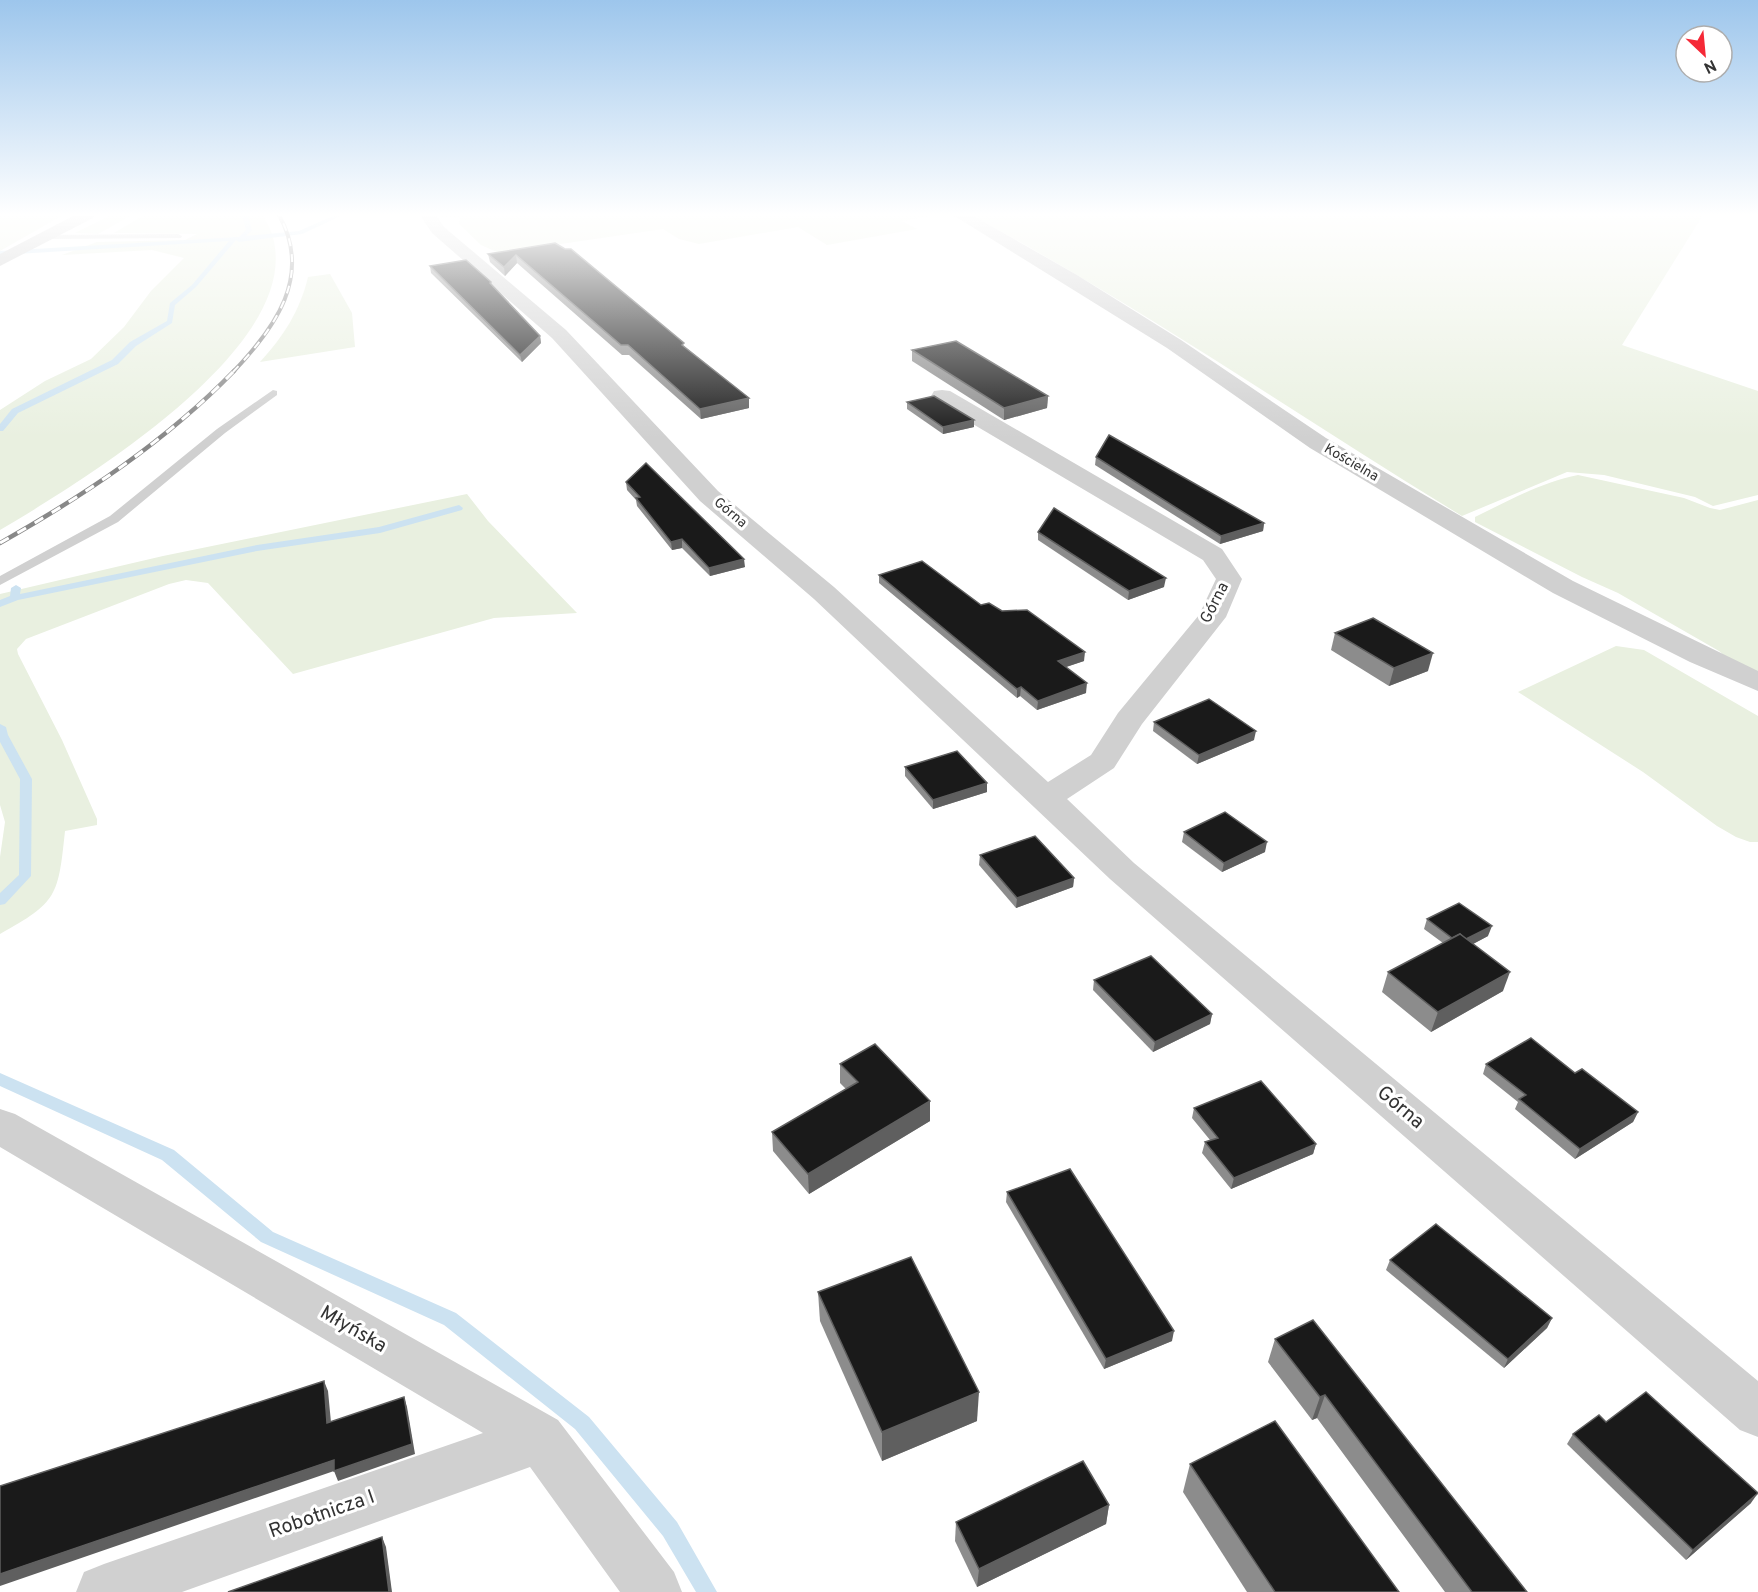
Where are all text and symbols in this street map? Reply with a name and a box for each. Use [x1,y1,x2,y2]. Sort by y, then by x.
north arrow [1674,24,1734,84]
text: N [1700,54,1719,77]
street label: Kościelna [1321,441,1381,485]
street label: Górna [710,494,750,532]
street label: Górna [1196,579,1234,627]
street label: Górna [1371,1081,1429,1135]
street label: Młyńska [315,1300,391,1360]
street label: Robotnicza I [266,1485,378,1545]

